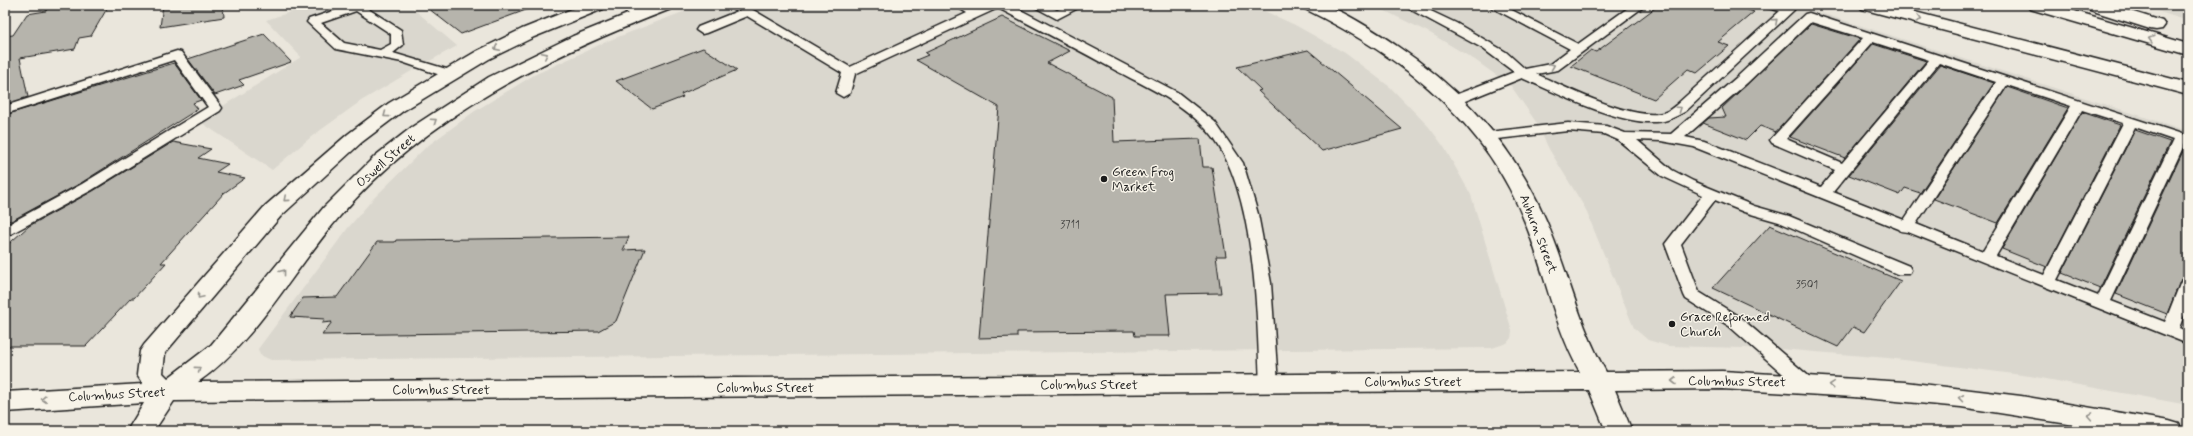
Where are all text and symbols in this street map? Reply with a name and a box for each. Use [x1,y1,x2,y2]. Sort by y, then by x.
one-way arrow [1916,14,1923,23]
one-way arrow [1771,19,1778,26]
one-way arrow [2147,35,2154,44]
one-way arrow [493,43,501,51]
one-way arrow [541,52,549,60]
one-way arrow [1549,62,1556,70]
one-way arrow [1675,106,1682,113]
one-way arrow [383,110,390,117]
one-way arrow [430,118,437,126]
street label: Oswell Street [353,131,419,191]
place label: Green Frog Market [1112,164,1174,196]
marker: Green Frog Market [1099,174,1109,184]
street label: Auburn Street [1515,192,1561,276]
one-way arrow [284,194,291,201]
house number: 3711 [1060,218,1080,232]
one-way arrow [278,269,285,276]
house number: 3501 [1796,278,1818,292]
one-way arrow [198,292,205,299]
place label: Grace Reformed Church [1680,309,1770,341]
marker: Grace Reformed Church [1667,319,1677,329]
one-way arrow [193,367,200,374]
street label: Columbus Street [1688,373,1786,391]
street label: Columbus Street [1364,374,1462,391]
street label: Columbus Street [1040,377,1138,394]
one-way arrow [1671,377,1677,385]
street label: Columbus Street [716,380,814,397]
one-way arrow [1829,381,1835,390]
street label: Columbus Street [392,382,490,399]
street label: Columbus Street [68,384,166,406]
one-way arrow [1958,394,1964,403]
one-way arrow [41,395,47,404]
one-way arrow [2087,413,2093,421]

